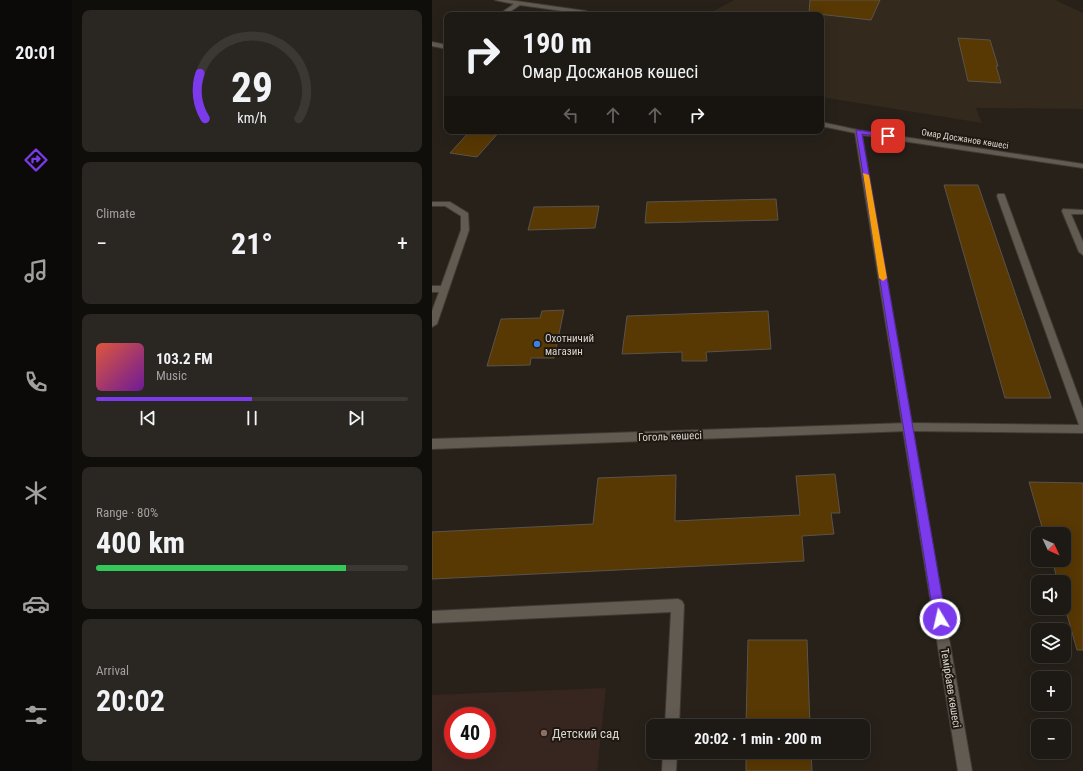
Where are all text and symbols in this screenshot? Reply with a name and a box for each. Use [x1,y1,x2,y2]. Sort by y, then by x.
text: 190 m [522,27,592,60]
icon: right [456,28,508,80]
text: 20:01 [15,42,57,63]
text: Омар Досжанов көшесі [522,61,698,82]
text: 29 [231,63,273,112]
icon: left [560,104,582,126]
icon: ahead [602,104,624,126]
icon: ahead [644,104,666,126]
icon: right [686,104,708,126]
text: km/h [237,110,267,126]
pin [871,119,905,153]
icon: arrive [877,125,899,147]
street label: Омар Досжанов көшесі [921,127,1009,151]
icon: directions [22,146,50,174]
text: Climate [96,206,135,221]
text: 21° [231,226,273,261]
text: − [96,231,107,256]
text: + [397,231,408,256]
icon: music [22,257,50,285]
place label: Охотничий магазин [545,332,594,358]
marker: Охотничий магазин [532,339,542,349]
text: 103.2 FM [156,350,213,368]
icon: phone [22,368,50,396]
text: Music [156,368,187,383]
icon: previous [137,407,159,429]
icon: pause [241,407,263,429]
icon: next [345,407,367,429]
street label: Гоголь көшесі [638,429,702,444]
icon: climate [22,479,50,507]
text: Range · 80% [96,505,158,520]
text: 400 km [96,525,185,560]
north arrow [1031,527,1071,567]
map controls [1031,527,1071,759]
button: sound [1031,575,1071,615]
icon: car [22,590,50,618]
position arrow [919,598,961,640]
button: layers [1031,623,1071,663]
street label: Темірбаев көшесі [938,647,963,729]
text: Arrival [96,663,129,678]
button: + [1031,671,1071,711]
text: 20:02 [96,683,165,718]
icon: filters [22,701,50,729]
speed limit sign: 40 [444,707,496,759]
button: − [1031,719,1071,759]
place label: Детский сад [552,726,619,741]
marker: Детский сад [539,728,549,738]
text: 20:02 · 1 min · 200 m [694,730,822,748]

